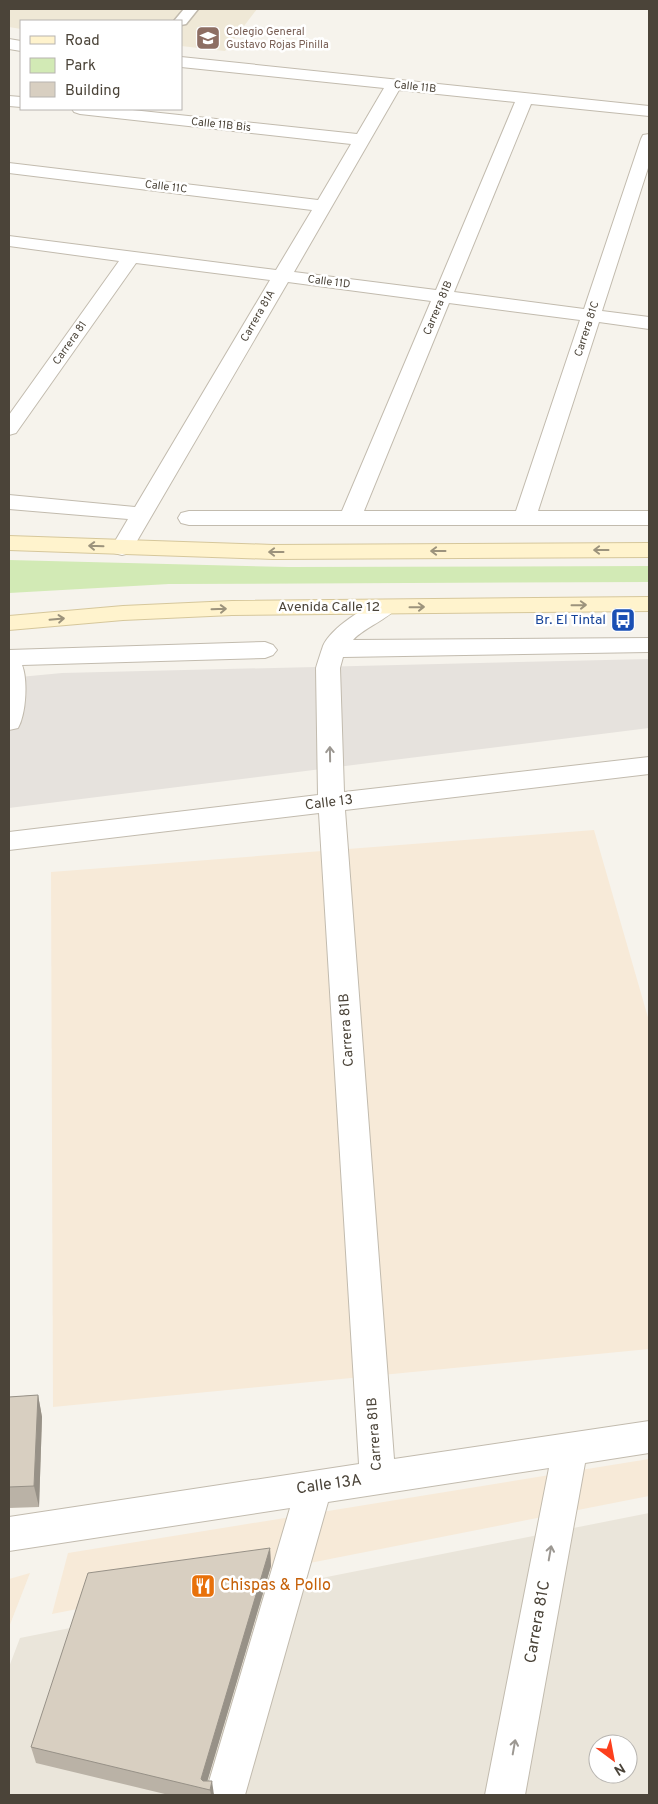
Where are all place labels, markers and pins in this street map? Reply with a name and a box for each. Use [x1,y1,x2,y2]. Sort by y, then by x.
school or university icon: Colegio General Gustavo Rojas Pinilla [195,25,221,51]
place label: Colegio General Gustavo Rojas Pinilla [226,25,329,52]
bus stop icon: Br. El Tintal [610,607,636,633]
place label: Br. El Tintal [535,612,606,629]
restaurant icon: Chispas & Pollo [190,1573,216,1599]
place label: Chispas & Pollo [220,1576,331,1596]

